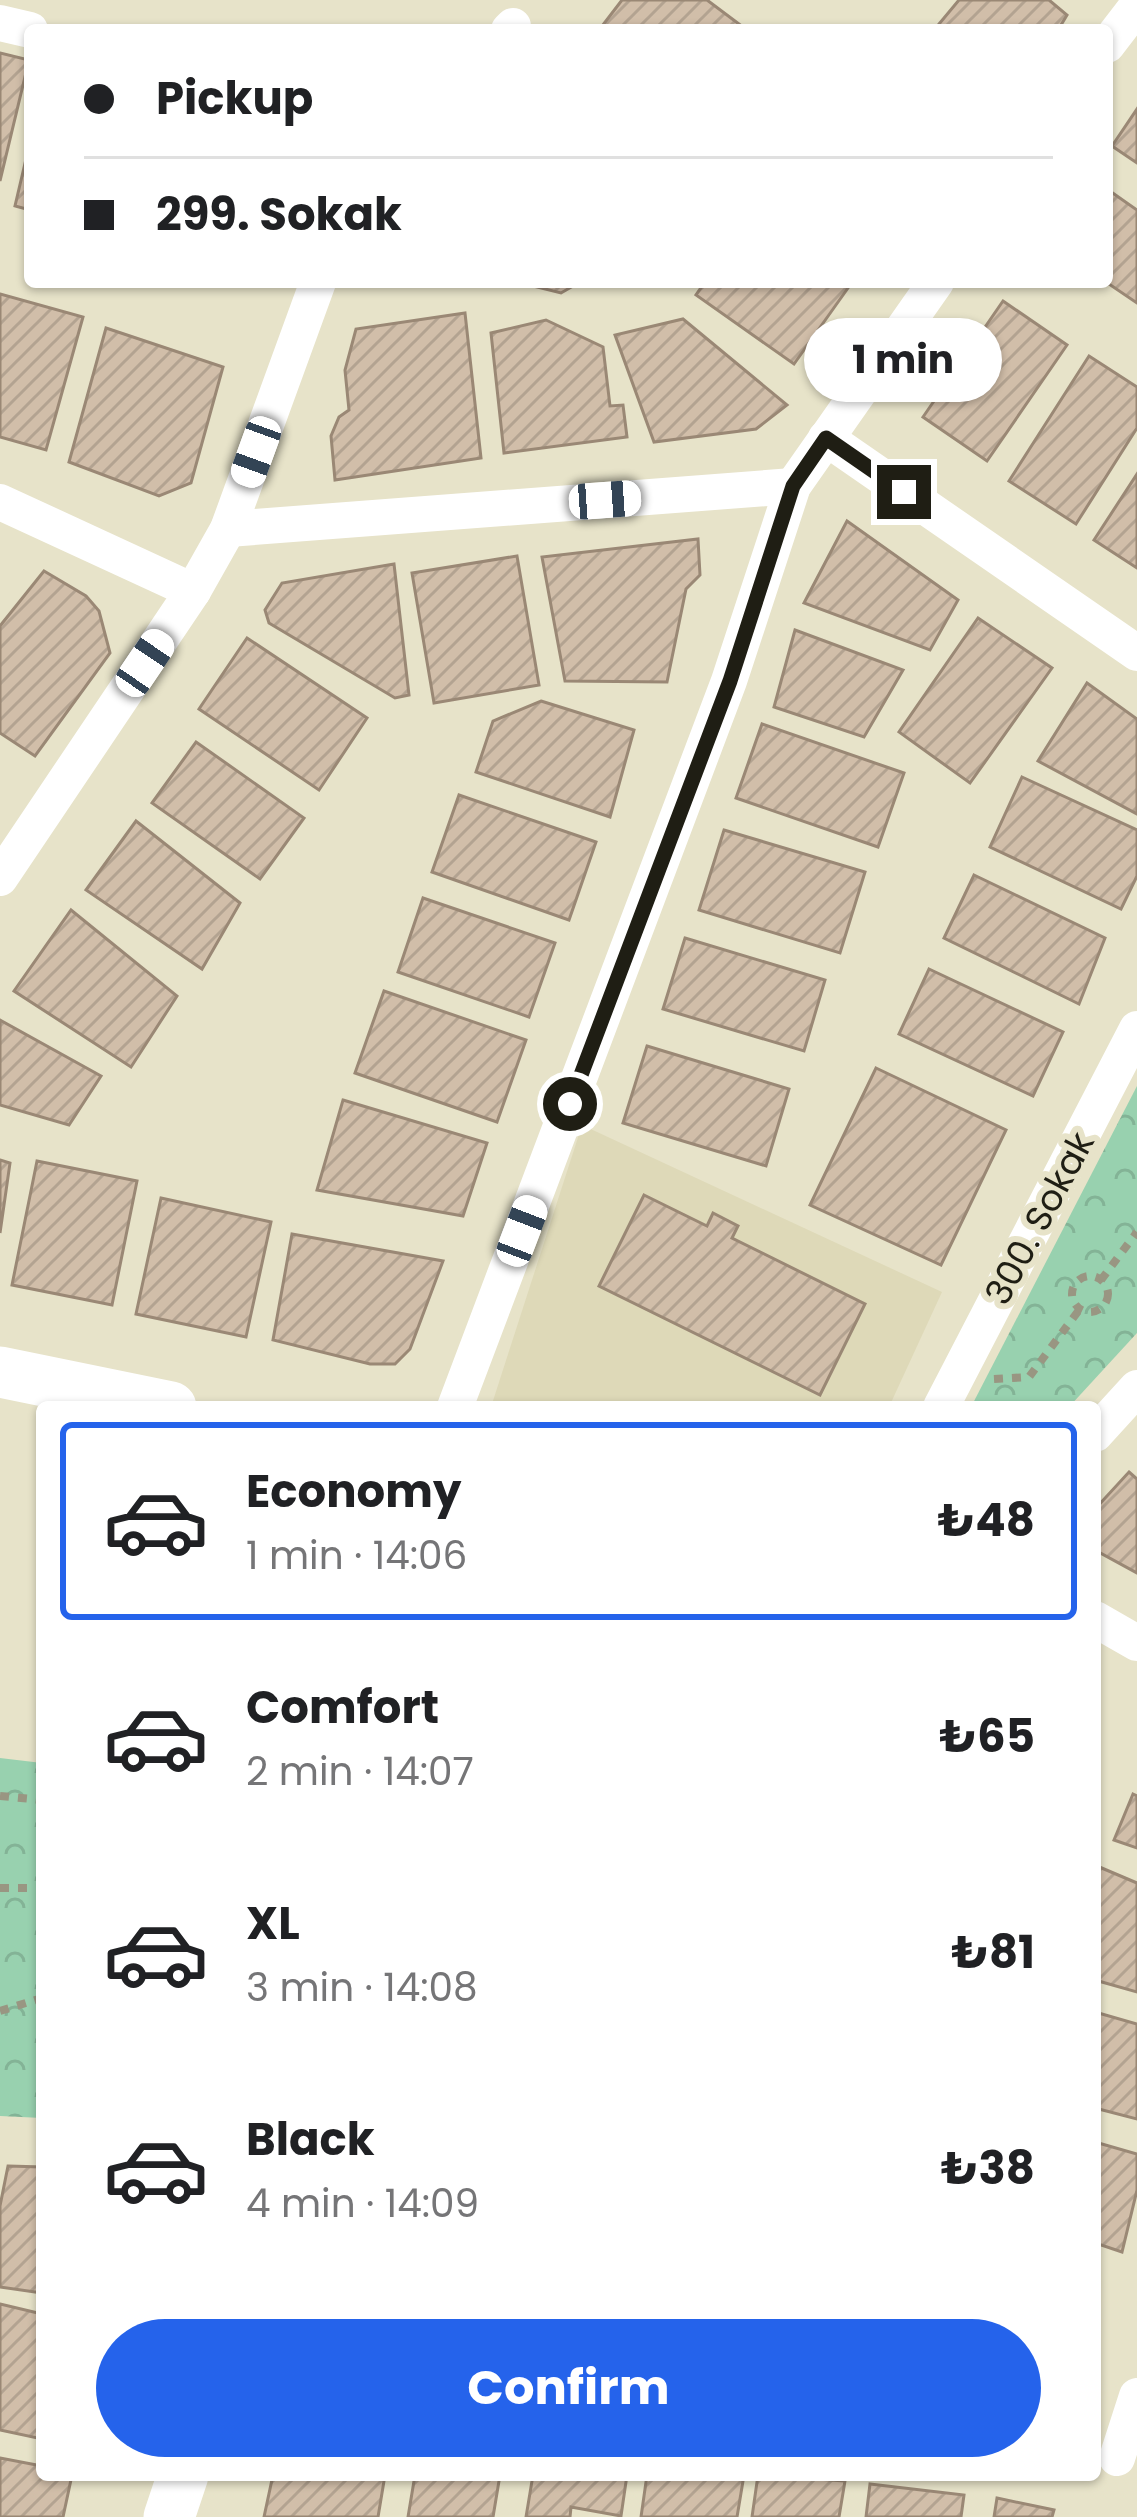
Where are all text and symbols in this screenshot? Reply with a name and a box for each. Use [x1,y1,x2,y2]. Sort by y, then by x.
text: Pickup [156,67,313,130]
text: 299. Sokak [156,183,402,246]
callout: 1 min [805,318,1003,402]
text: 1 min [852,332,954,387]
car [227,412,285,492]
route end [877,465,931,519]
car [568,480,642,520]
car [110,623,180,703]
route start [543,1077,597,1131]
street label: 300. Sokak [973,1122,1107,1314]
car [492,1191,552,1271]
text: Economy [246,1460,461,1523]
icon: car [102,1467,210,1575]
text: ₺48 [938,1489,1035,1552]
text: 1 min · 14:06 [246,1528,467,1583]
text: Comfort [246,1676,439,1739]
icon: car [102,1683,210,1791]
text: ₺65 [940,1705,1035,1768]
text: 2 min · 14:07 [246,1744,474,1799]
text: XL [246,1892,300,1955]
icon: car [102,1899,210,2007]
text: ₺81 [951,1921,1035,1984]
text: 3 min · 14:08 [246,1960,478,2015]
text: Black [246,2108,375,2171]
icon: car [102,2115,210,2223]
text: ₺38 [941,2137,1035,2200]
text: 4 min · 14:09 [246,2176,479,2231]
button: Confirm [96,2319,1041,2457]

